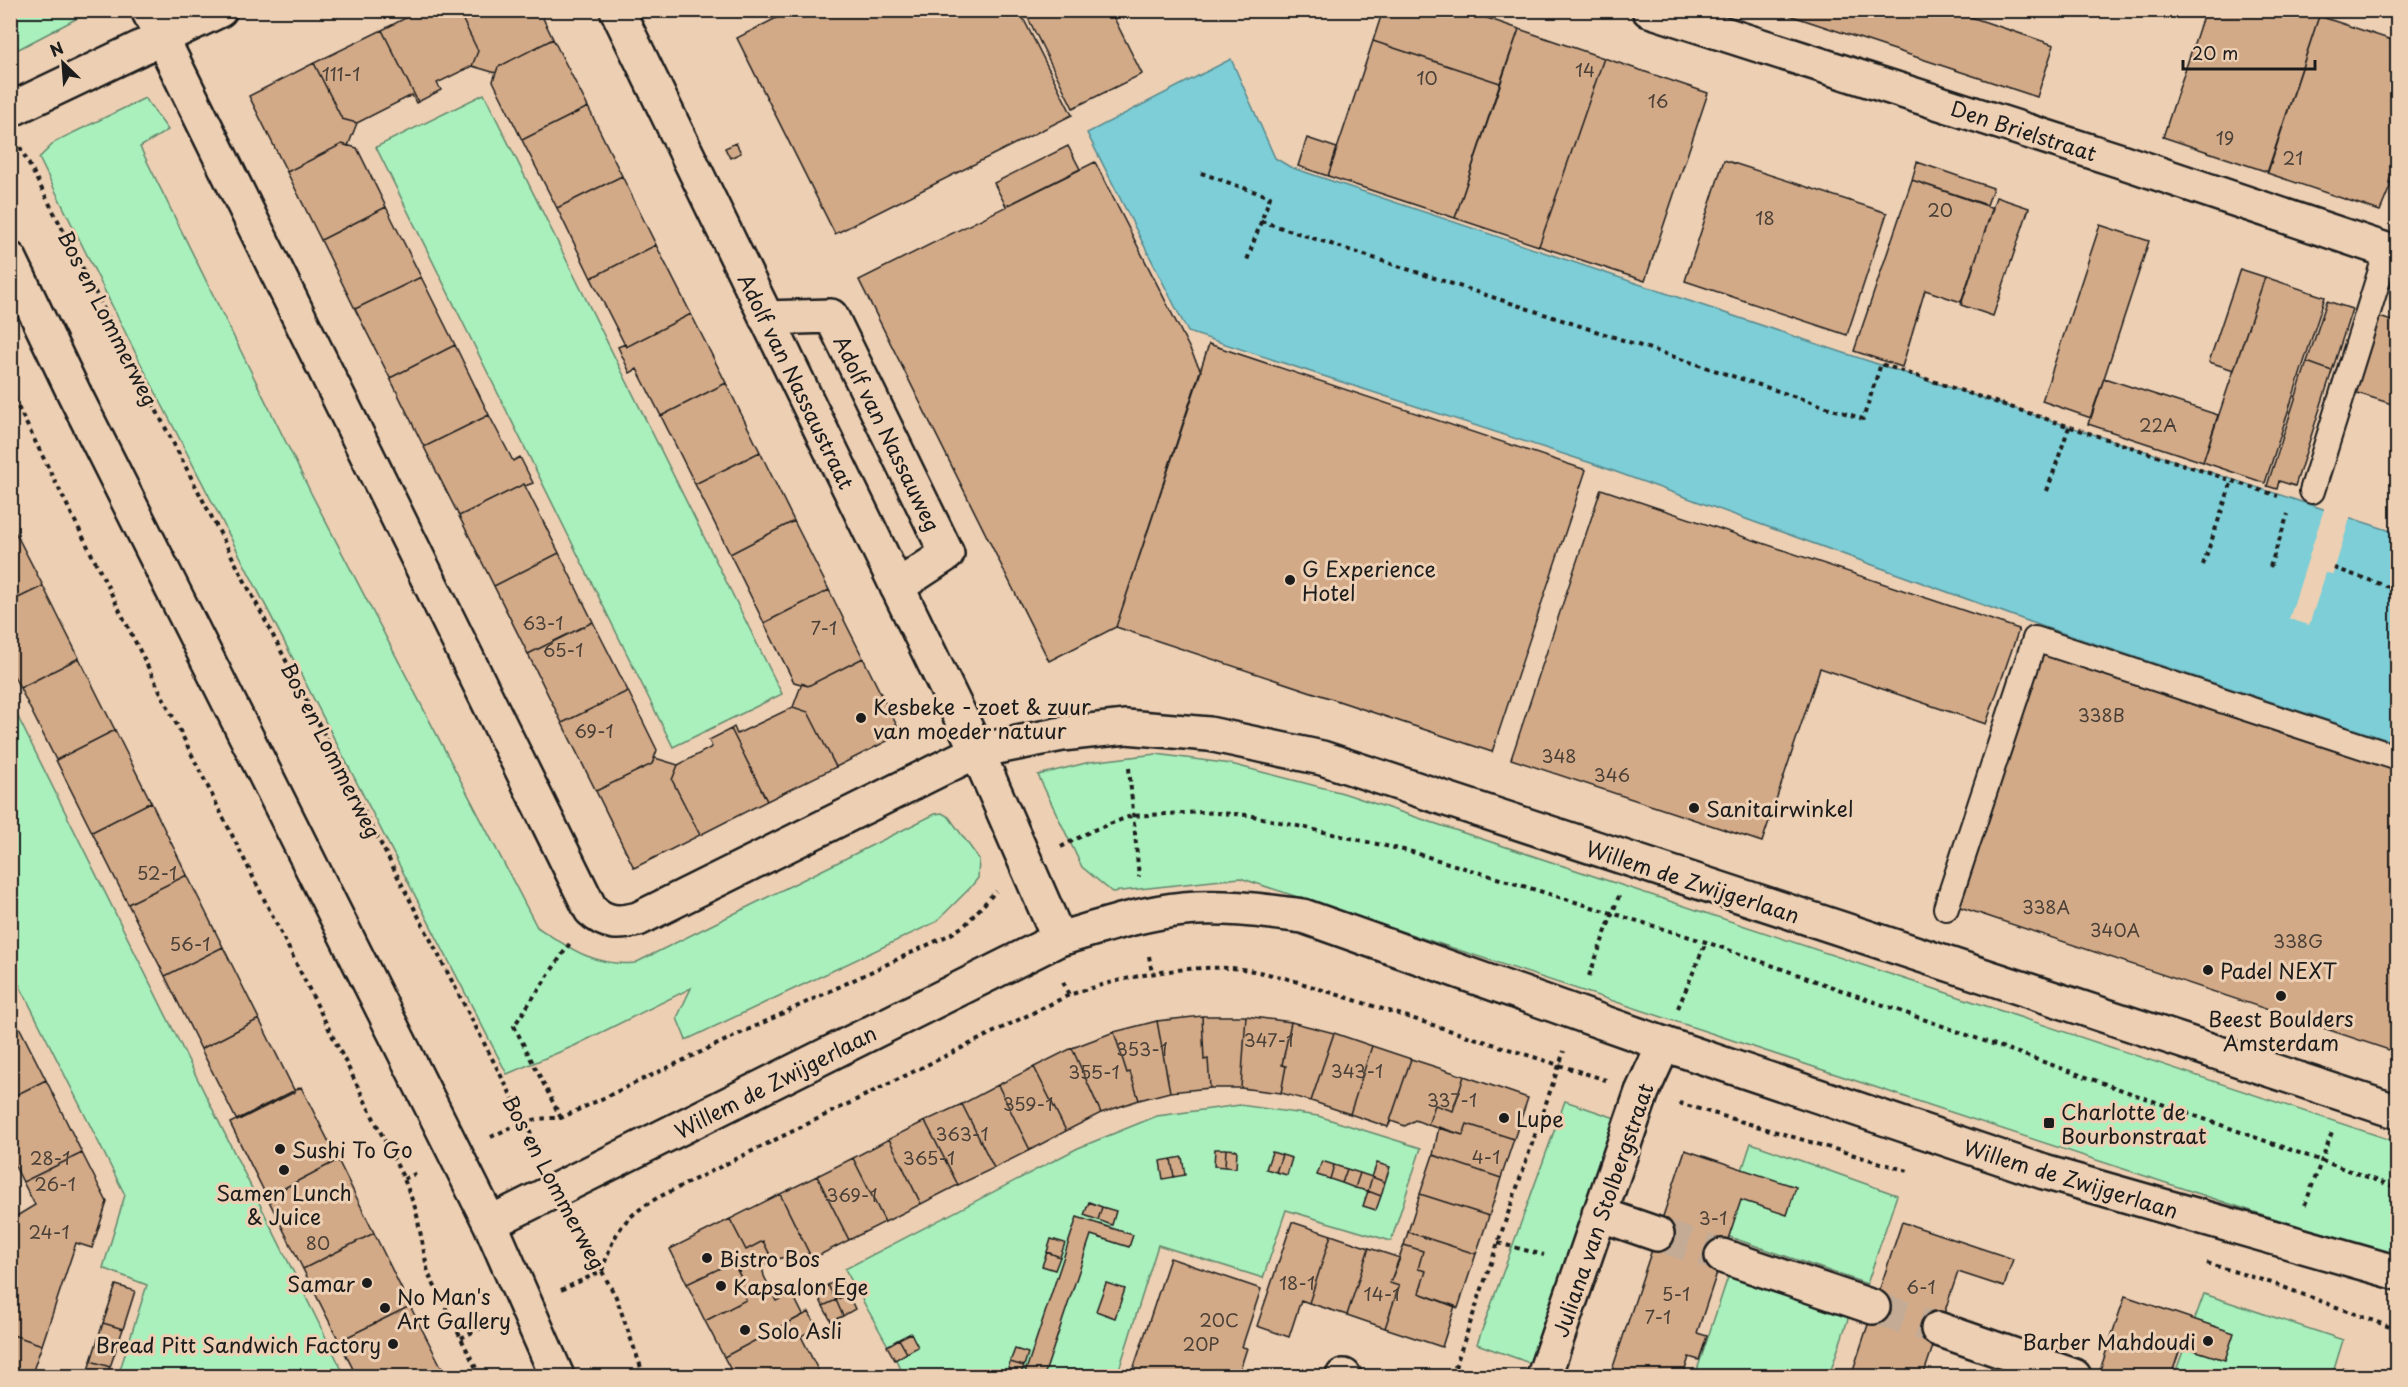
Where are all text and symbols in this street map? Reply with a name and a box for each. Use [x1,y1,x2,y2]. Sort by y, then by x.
north arrow [33,33,93,93]
scale bar [2183,33,2315,71]
text: N [45,35,67,62]
text: 20 m [2192,39,2238,66]
house number: 14 [1575,56,1595,83]
house number: 111-1 [322,60,360,87]
house number: 10 [1416,64,1438,91]
house number: 16 [1648,87,1668,114]
street label: Den Brielstraat [1947,91,2101,169]
house number: 19 [2216,124,2234,151]
house number: 21 [2283,144,2303,171]
house number: 20 [1927,196,1953,223]
house number: 18 [1755,204,1775,231]
street label: Bos en Lommerweg [51,224,167,412]
street label: Adolf van Nassaustraat [731,268,863,494]
street label: Adolf van Nassauweg [827,329,949,537]
house number: 22A [2139,411,2177,438]
place label: G Experience Hotel [1302,552,1436,608]
marker: G Experience Hotel [1283,573,1297,587]
house number: 63-1 [523,609,563,636]
house number: 7-1 [811,614,837,641]
house number: 65-1 [543,636,583,663]
street label: Bos en Lommerweg [274,656,390,844]
place label: Kesbeke - zoet & zuur van moeder natuur [873,690,1091,746]
house number: 338B [2077,701,2125,728]
marker: Kesbeke - zoet & zuur van moeder natuur [854,711,868,725]
house number: 69-1 [574,717,614,744]
house number: 348 [1542,742,1576,769]
house number: 346 [1594,761,1630,788]
place label: Sanitairwinkel [1706,792,1853,824]
marker: Sanitairwinkel [1687,801,1701,815]
street label: Willem de Zwijgerlaan [1582,831,1804,931]
house number: 52-1 [137,859,177,886]
house number: 338A [2022,893,2070,920]
house number: 340A [2090,916,2140,943]
house number: 338G [2273,927,2323,954]
house number: 56-1 [170,930,210,957]
place label: Padel NEXT [2220,954,2338,986]
marker: Padel NEXT [2201,963,2215,977]
marker: Beest Boulders Amsterdam [2274,989,2288,1003]
place label: Beest Boulders Amsterdam [2208,1002,2354,1058]
street label: Willem de Zwijgerlaan [668,1016,882,1146]
house number: 347-1 [1244,1026,1294,1053]
house number: 353-1 [1116,1035,1168,1062]
house number: 343-1 [1331,1057,1383,1084]
house number: 355-1 [1068,1058,1120,1085]
street label: Juliana van Stolbergstraat [1543,1079,1661,1341]
house number: 337-1 [1427,1086,1477,1113]
street label: Bos en Lommerweg [495,1089,615,1275]
house number: 359-1 [1003,1090,1053,1117]
place label: Charlotte de Bourbonstraat [2061,1095,2206,1151]
place label: Lupe [1516,1102,1564,1134]
marker: Lupe [1497,1111,1511,1125]
marker: Charlotte de Bourbonstraat [2042,1116,2056,1130]
house number: 363-1 [935,1120,989,1147]
street label: Willem de Zwijgerlaan [1960,1130,2182,1226]
place label: Sushi To Go [292,1133,413,1165]
marker: Sushi To Go [273,1142,287,1156]
house number: 4-1 [1472,1143,1500,1170]
house number: 28-1 [30,1144,70,1171]
house number: 365-1 [903,1144,955,1171]
marker: Samen Lunch & Juice [277,1163,291,1177]
house number: 26-1 [34,1170,76,1197]
place label: Samen Lunch & Juice [216,1176,352,1232]
house number: 369-1 [826,1181,878,1208]
house number: 3-1 [1699,1204,1727,1231]
house number: 24-1 [29,1218,69,1245]
house number: 80 [306,1229,330,1256]
place label: Bistro Bos [719,1242,820,1274]
marker: Bistro Bos [700,1251,714,1265]
place label: Samar [287,1267,356,1299]
house number: 18-1 [1279,1269,1315,1296]
place label: Kapsalon Ege [733,1270,868,1302]
house number: 6-1 [1906,1273,1936,1300]
marker: Samar [360,1276,374,1290]
marker: Kapsalon Ege [714,1279,728,1293]
place label: No Man's Art Gallery [397,1280,511,1336]
house number: 14-1 [1364,1280,1400,1307]
house number: 5-1 [1662,1280,1690,1307]
marker: No Man's Art Gallery [378,1301,392,1315]
house number: 7-1 [1645,1303,1671,1330]
house number: 20C [1199,1306,1239,1333]
place label: Solo Asli [757,1314,842,1346]
marker: Solo Asli [738,1323,752,1337]
place label: Barber Mahdoudi [2022,1325,2196,1357]
place label: Bread Pitt Sandwich Factory [96,1328,381,1360]
house number: 20P [1183,1330,1219,1357]
marker: Barber Mahdoudi [2201,1334,2215,1348]
marker: Bread Pitt Sandwich Factory [386,1337,400,1351]

